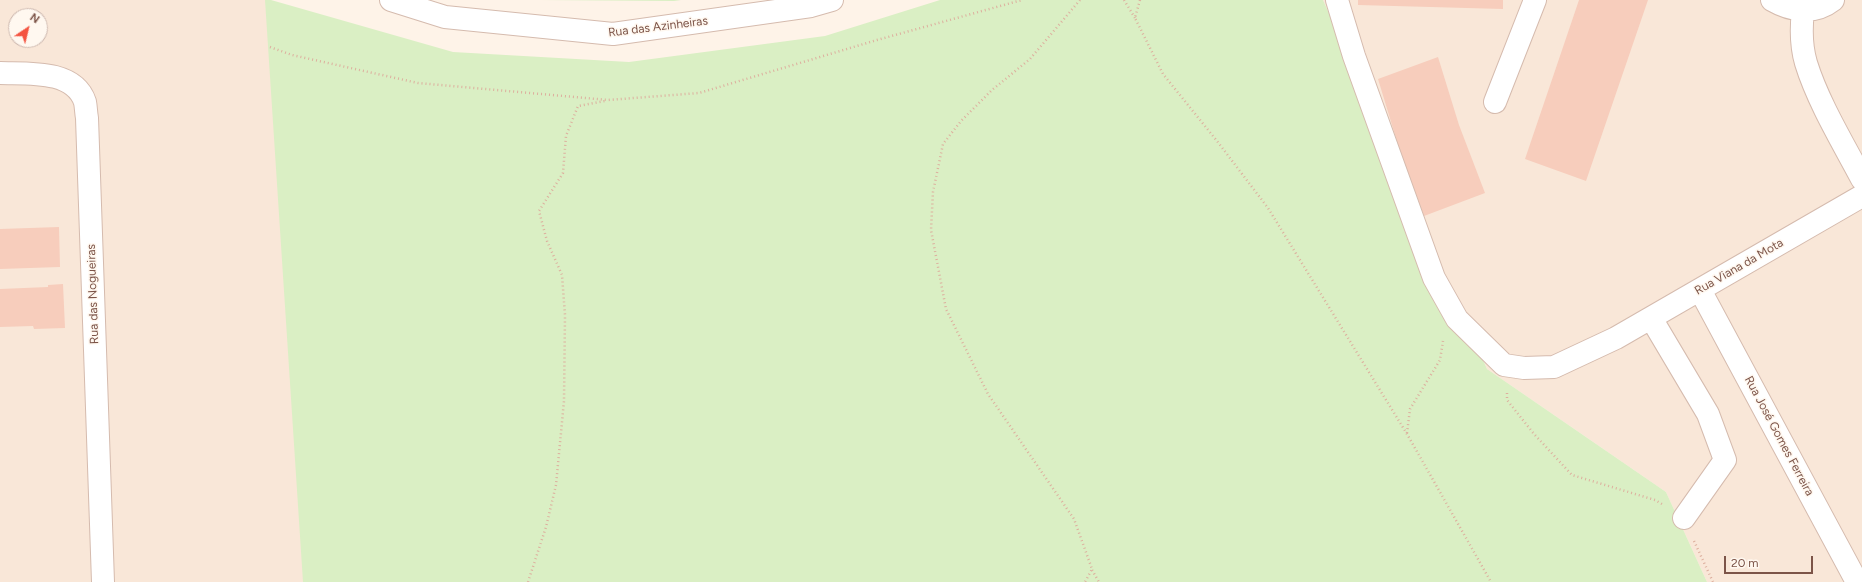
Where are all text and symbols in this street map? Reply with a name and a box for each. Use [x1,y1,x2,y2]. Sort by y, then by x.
north arrow [8,8,48,48]
text: N [27,11,42,26]
street label: Rua das Azinheiras [607,14,709,40]
street label: Rua Viana da Mota [1692,236,1786,298]
street label: Rua das Nogueiras [84,244,102,344]
street label: Rua José Gomes Ferreira [1741,374,1817,498]
scale bar [1726,548,1815,574]
text: 20 m [1731,556,1759,570]

